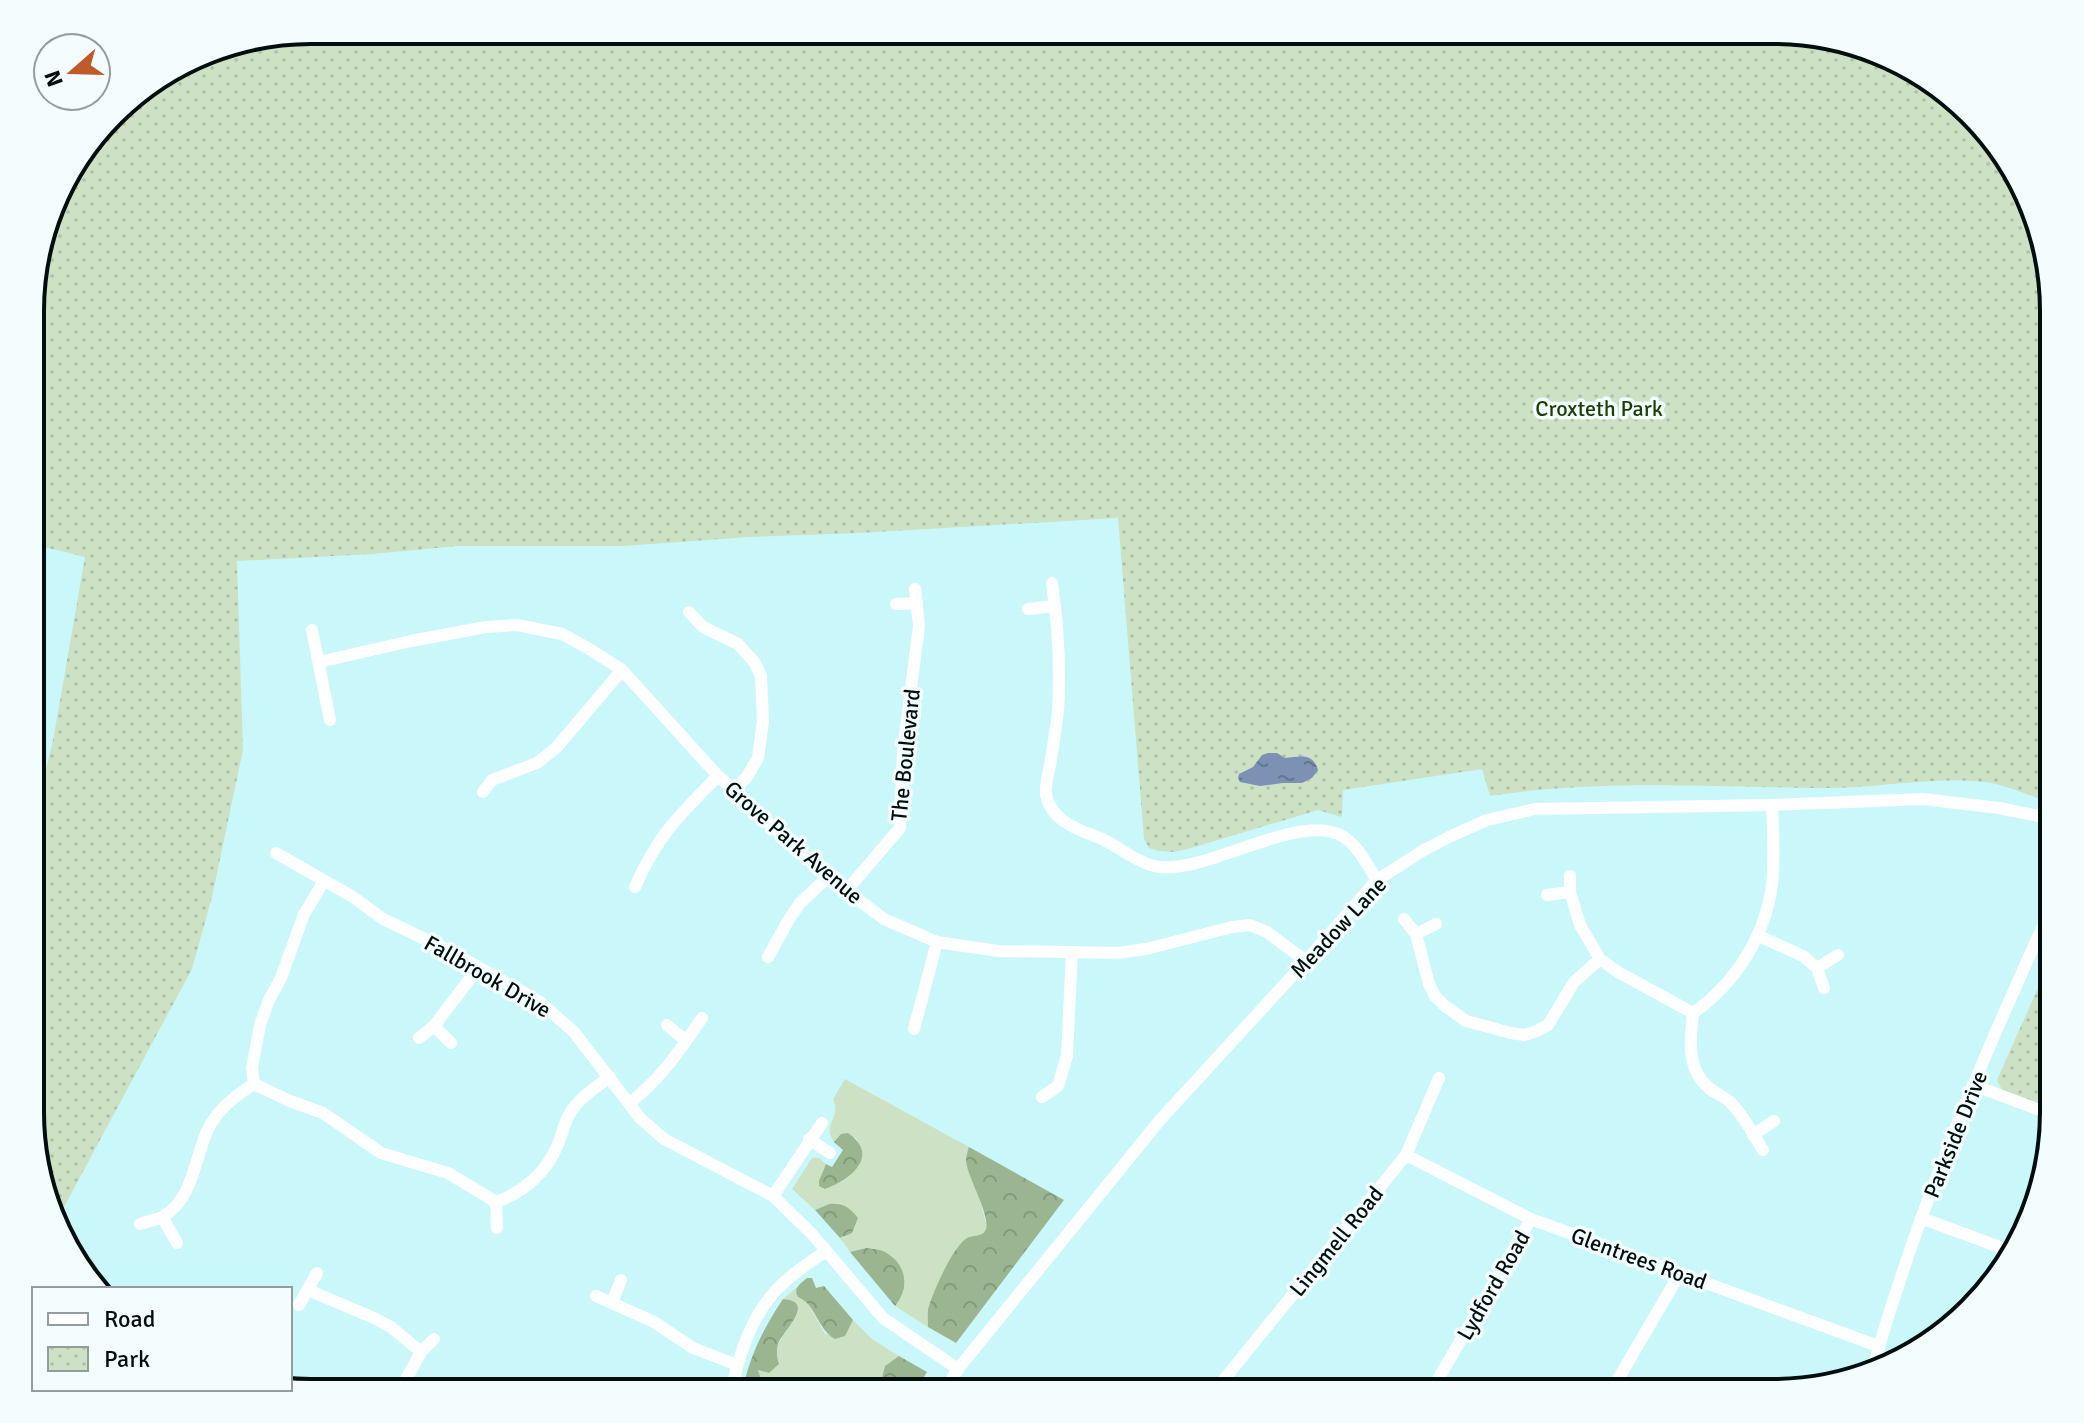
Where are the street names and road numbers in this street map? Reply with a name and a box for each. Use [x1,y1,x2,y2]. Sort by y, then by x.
street label: The Boulevard [885,687,926,823]
street label: Grove Park Avenue [719,775,868,910]
street label: Meadow Lane [1285,871,1392,984]
street label: Fallbrook Drive [420,929,556,1024]
street label: Parkside Drive [1918,1067,1993,1202]
street label: Lingmell Road [1284,1181,1389,1302]
street label: Glentrees Road [1567,1221,1710,1296]
street label: Lydford Road [1451,1226,1536,1345]

